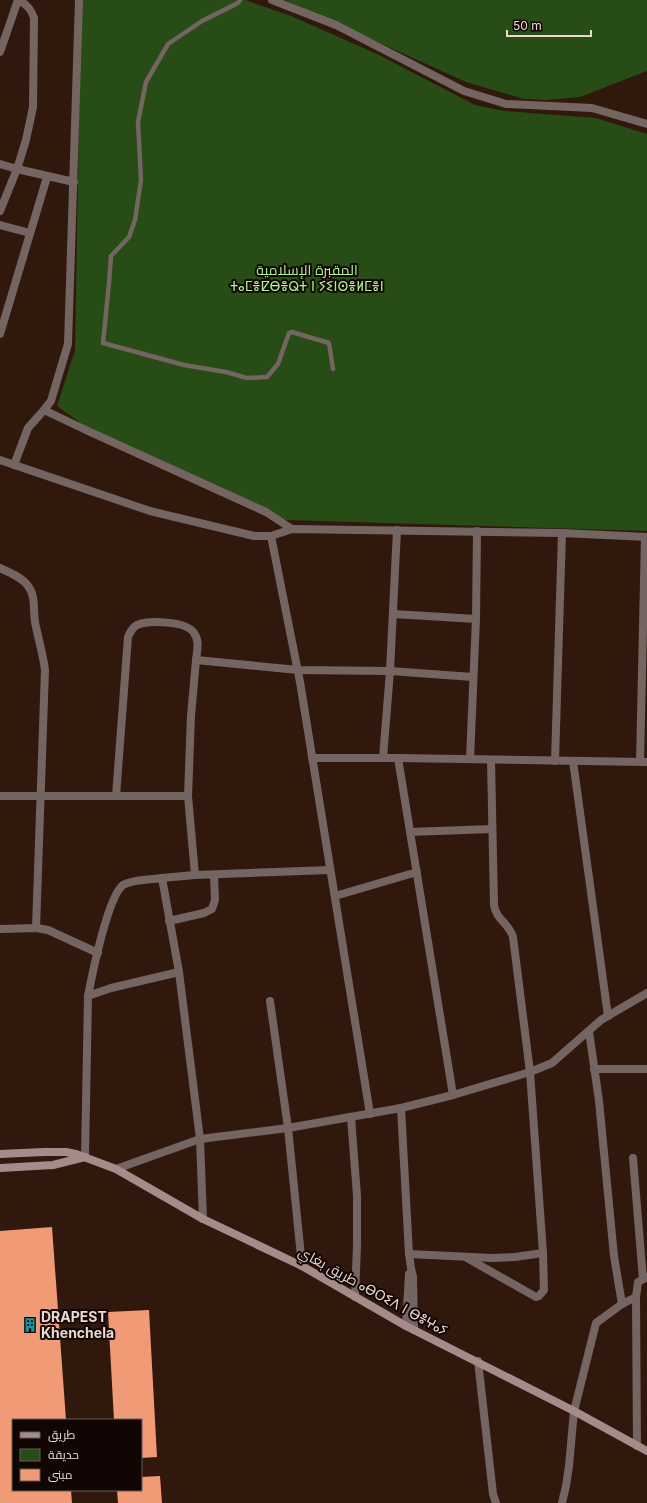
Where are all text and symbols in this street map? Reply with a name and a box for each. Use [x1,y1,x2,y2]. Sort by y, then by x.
scale bar [507,12,591,38]
text: 50 m [513,18,542,33]
park label: المقبرة الإسلامية ⵜⴰⵎⴻⵇⴱⴻⵕⵜ ⵏ ⵢⵉⵏⵙⴻⵍⵎⴻⵏ [230,261,384,294]
street label: طريق بغاي ⴰⴱⵔⵉⴷ ⵏ ⴱⴻⵖⴰⵢ [294,1242,451,1342]
place label: DRAPEST Khenchela [41,1308,114,1341]
building icon: DRAPEST Khenchela [22,1317,38,1333]
legend [12,1419,142,1491]
text: طريق [48,1427,76,1442]
text: حديقة [48,1447,79,1462]
text: مبنى [48,1467,73,1482]

